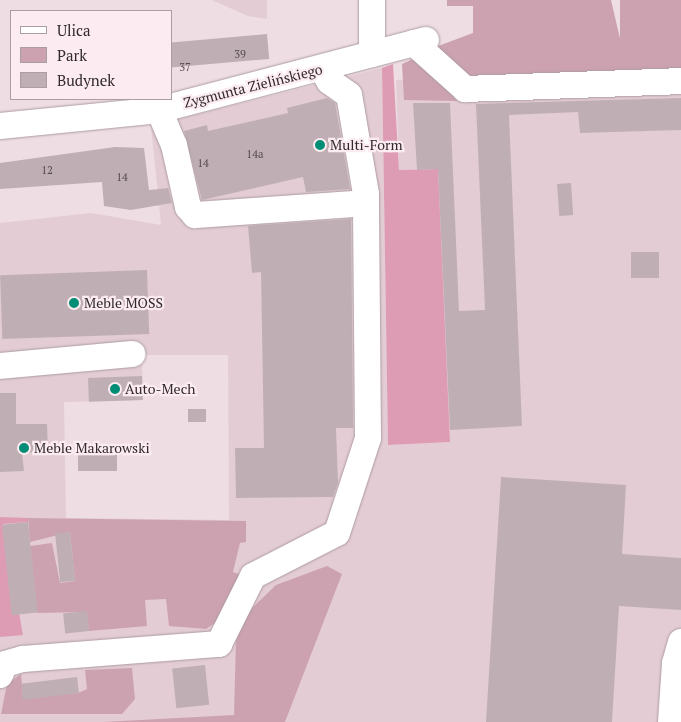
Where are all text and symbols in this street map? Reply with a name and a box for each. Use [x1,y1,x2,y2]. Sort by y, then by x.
legend [10,10,172,100]
text: Ulica [57,20,91,40]
text: Park [57,45,87,65]
house number: 39 [234,47,246,61]
house number: 37 [179,60,191,74]
street label: Zygmunta Zielińskiego [182,61,324,111]
text: Budynek [57,70,115,90]
place label: Multi-Form [330,137,403,153]
marker: Multi-Form [314,139,326,151]
house number: 14a [246,147,264,161]
house number: 14 [197,156,209,170]
house number: 12 [41,163,53,177]
house number: 14 [116,170,128,184]
place label: Meble MOSS [84,295,163,311]
marker: Meble MOSS [68,297,80,309]
place label: Auto-Mech [125,381,195,397]
marker: Auto-Mech [109,383,121,395]
place label: Meble Makarowski [34,440,150,456]
marker: Meble Makarowski [18,442,30,454]

